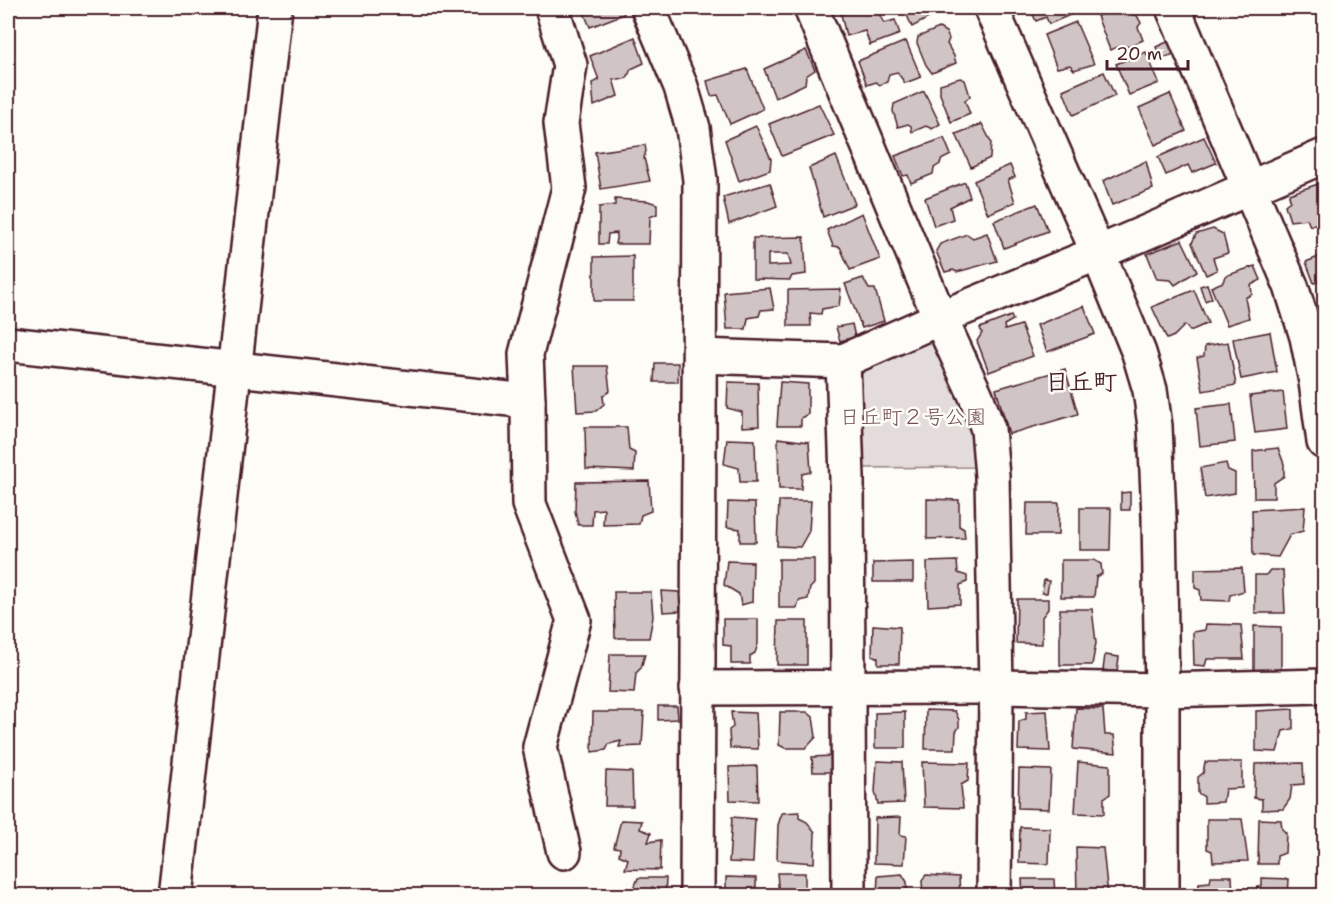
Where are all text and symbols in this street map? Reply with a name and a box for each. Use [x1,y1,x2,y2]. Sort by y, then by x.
scale bar [1107,33,1188,71]
text: 20 m [1116,42,1162,66]
district label: 日丘町 [1045,366,1117,398]
park label: 日丘町２号公園 [840,403,987,431]

